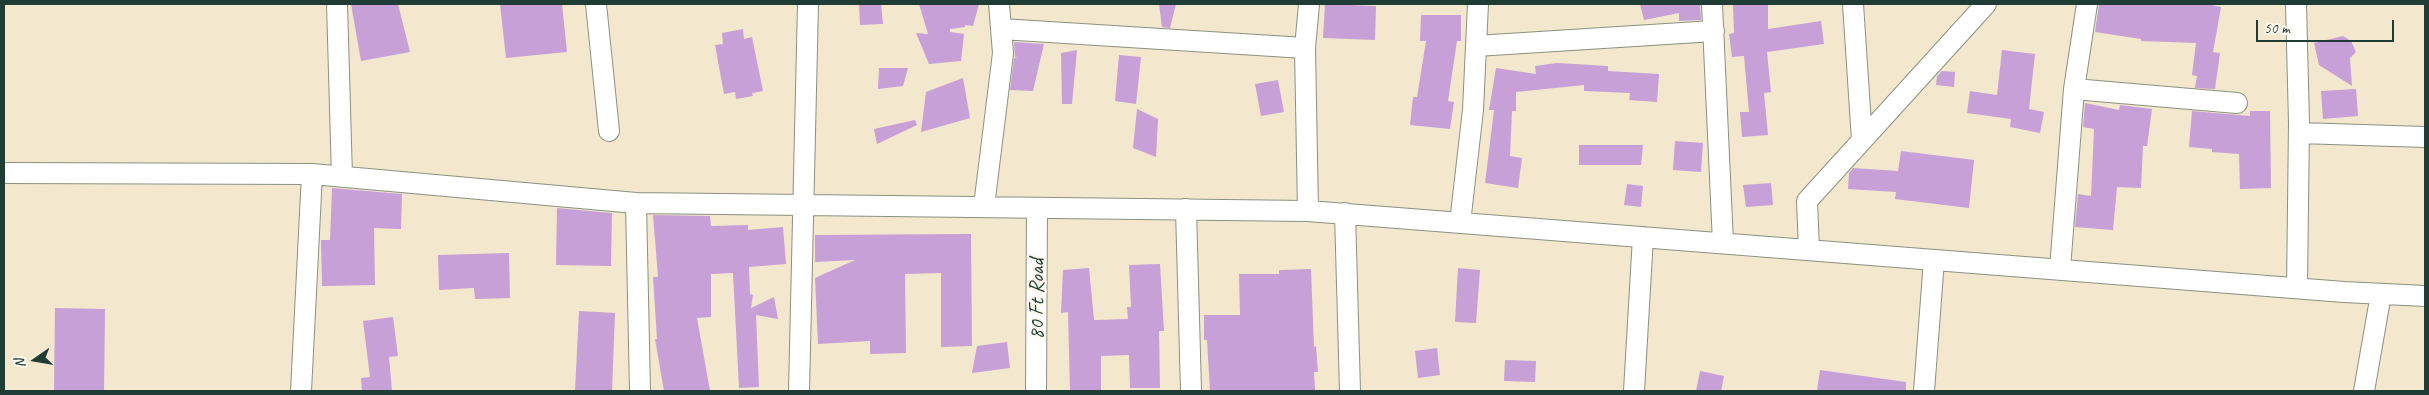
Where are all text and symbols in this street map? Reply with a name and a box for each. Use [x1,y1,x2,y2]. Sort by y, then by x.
scale bar [2259,10,2396,42]
text: 50 m [2264,19,2290,38]
street label: 80 Ft Road [1024,259,1050,339]
north arrow [10,335,60,385]
text: N [11,357,29,370]

